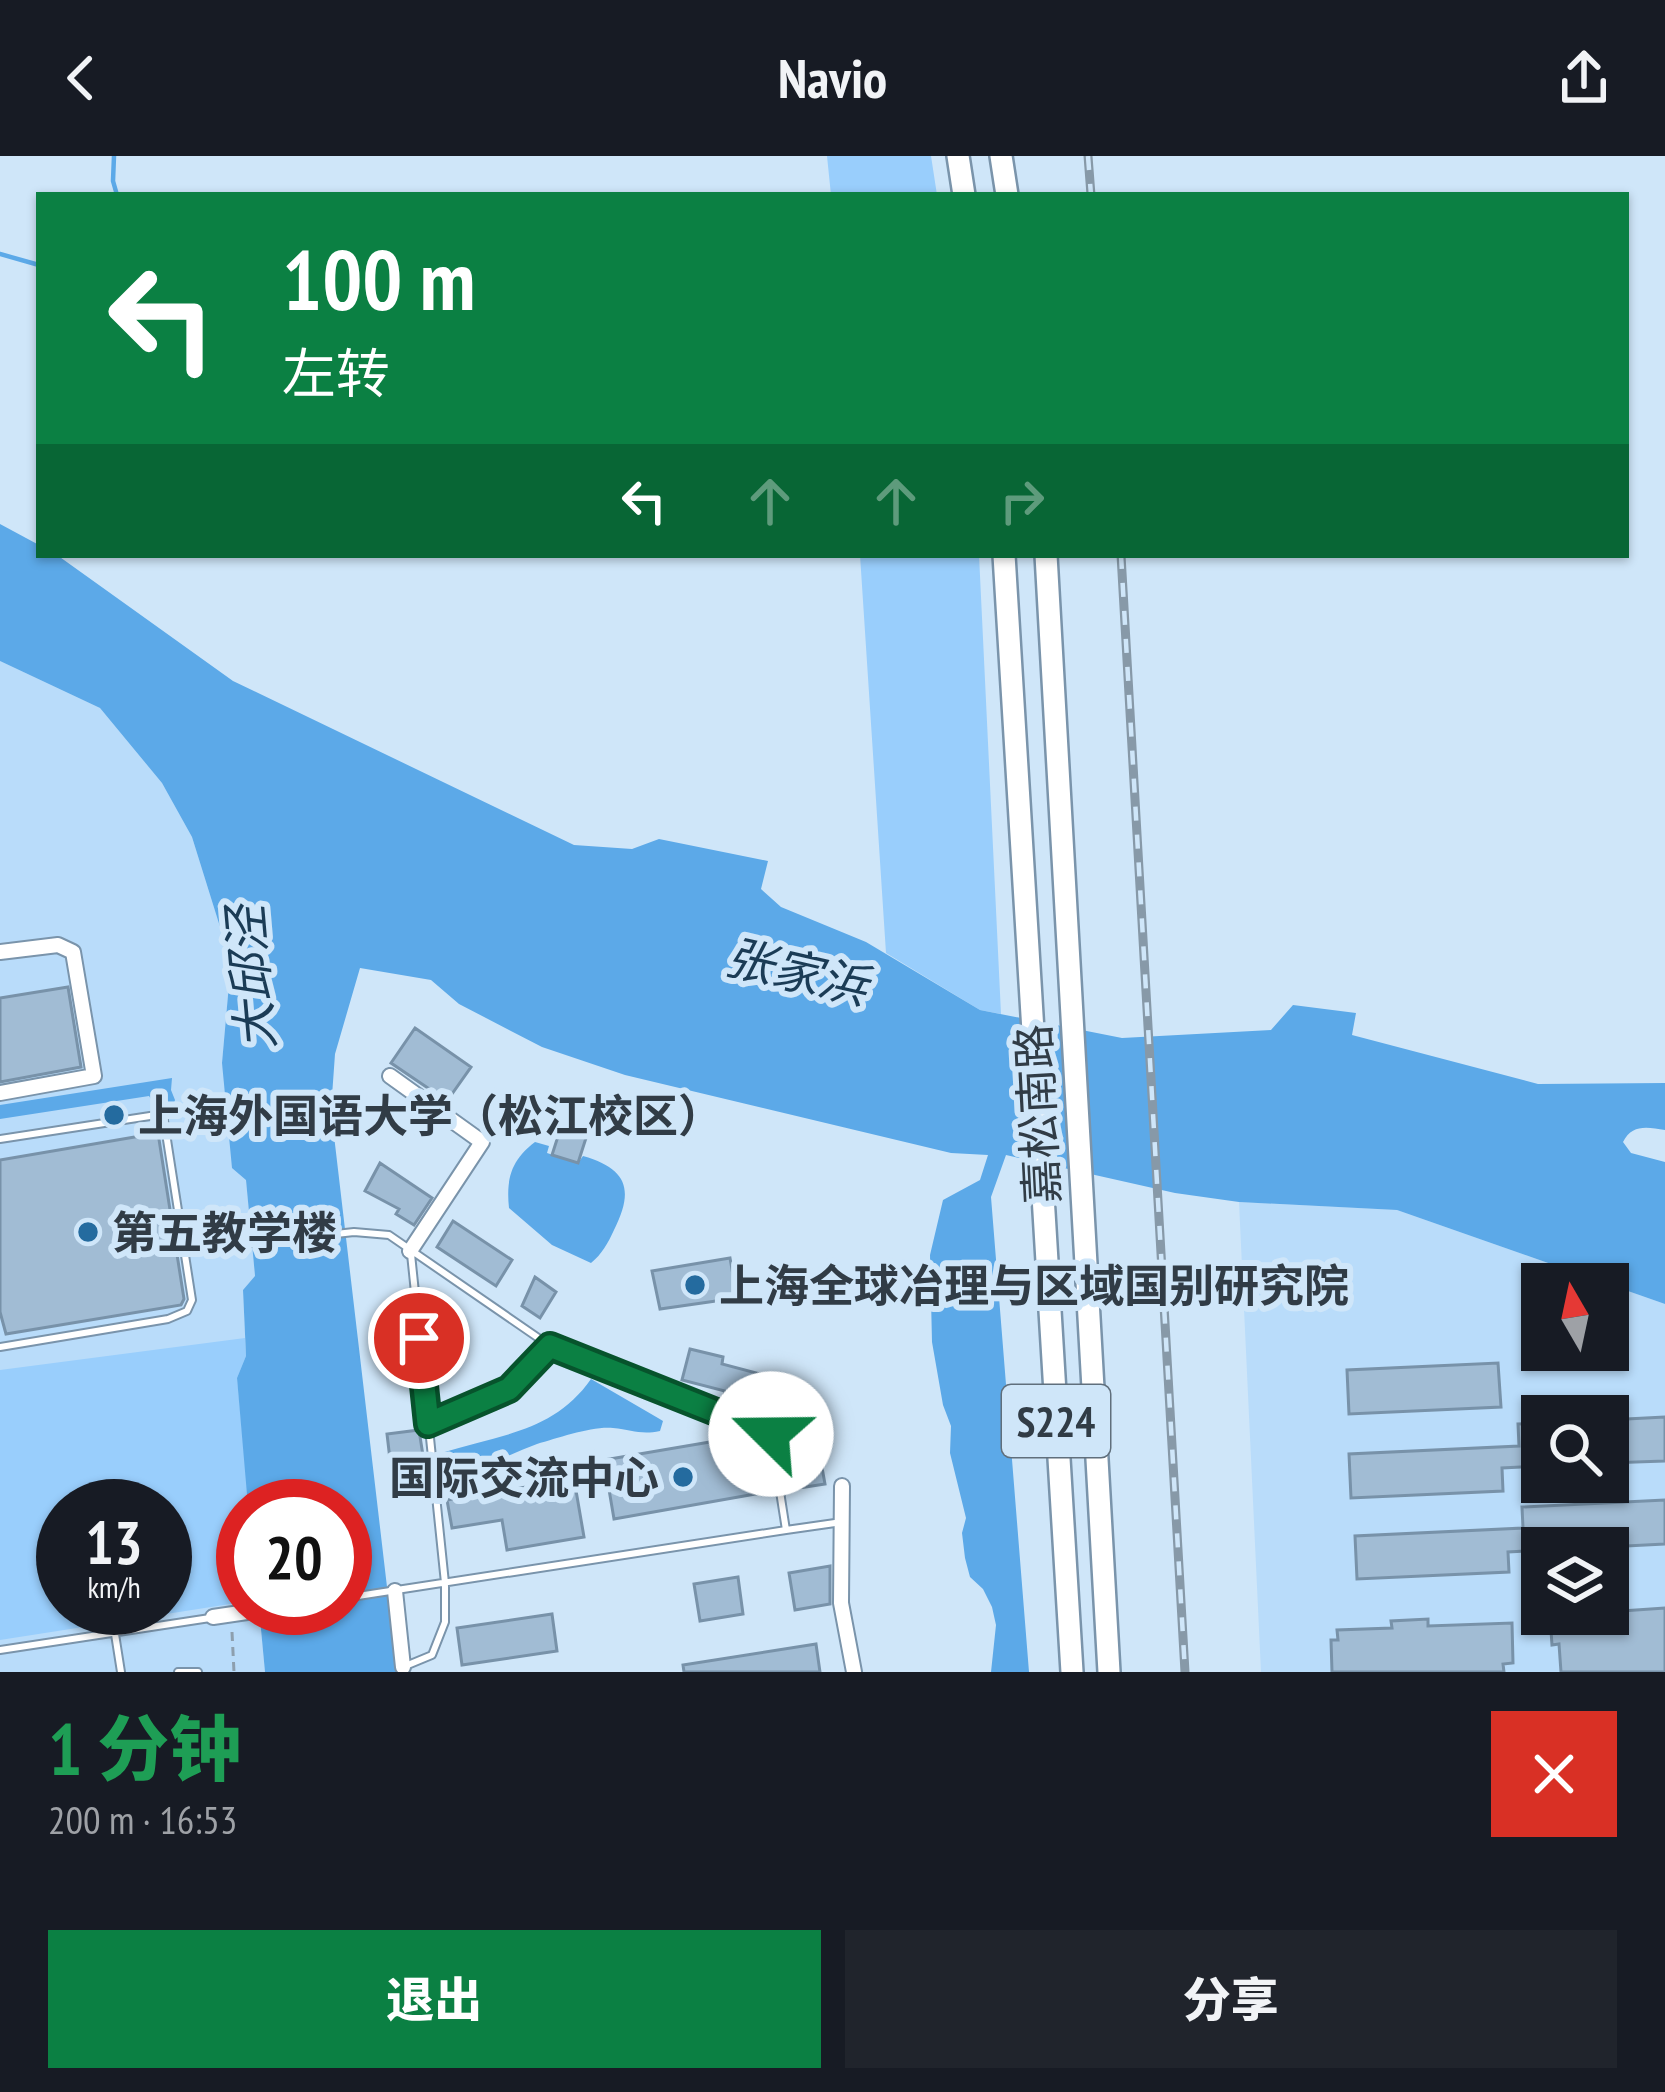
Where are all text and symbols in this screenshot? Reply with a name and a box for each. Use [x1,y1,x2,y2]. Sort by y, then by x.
text: Navio [778,43,887,113]
icon: back [48,45,114,111]
icon: share [1551,45,1617,111]
text: 100 m [282,224,475,333]
icon: left [84,240,240,396]
text: 左转 [282,338,390,408]
icon: left [611,468,677,534]
icon: ahead [737,468,803,534]
icon: ahead [863,468,929,534]
icon: right [989,468,1055,534]
water label: 大邱泾 [212,900,287,1052]
water label: 张家浜 [720,925,878,1018]
street label: 嘉松南路 [1003,1023,1071,1205]
place label: 上海外国语大学（松江校区） [138,1086,723,1144]
marker: 上海外国语大学（松江校区） [101,1102,127,1128]
place label: 第五教学楼 [112,1203,337,1261]
marker: 第五教学楼 [75,1219,101,1245]
place label: 上海全球冶理与区域国别研究院 [719,1256,1349,1314]
north arrow [1521,1263,1629,1371]
map controls [1521,1263,1629,1635]
marker: 上海全球冶理与区域国别研究院 [682,1272,708,1298]
pin [368,1287,470,1389]
icon: arrive [386,1305,452,1371]
position arrow [708,1371,834,1497]
road number: S224 [1002,1385,1110,1457]
button: search [1521,1395,1629,1503]
place label: 国际交流中心 [389,1448,659,1506]
marker: 国际交流中心 [670,1464,696,1490]
speed limit sign: 20 [216,1479,372,1635]
text: 13 [85,1503,143,1581]
button: layers [1521,1527,1629,1635]
text: km/h [87,1567,141,1606]
text: 1 分钟 [48,1702,241,1795]
button: close [1491,1711,1617,1837]
text: 200 m · 16:53 [48,1794,237,1845]
button: 退出 [48,1930,821,2068]
button: 分享 [845,1930,1617,2068]

